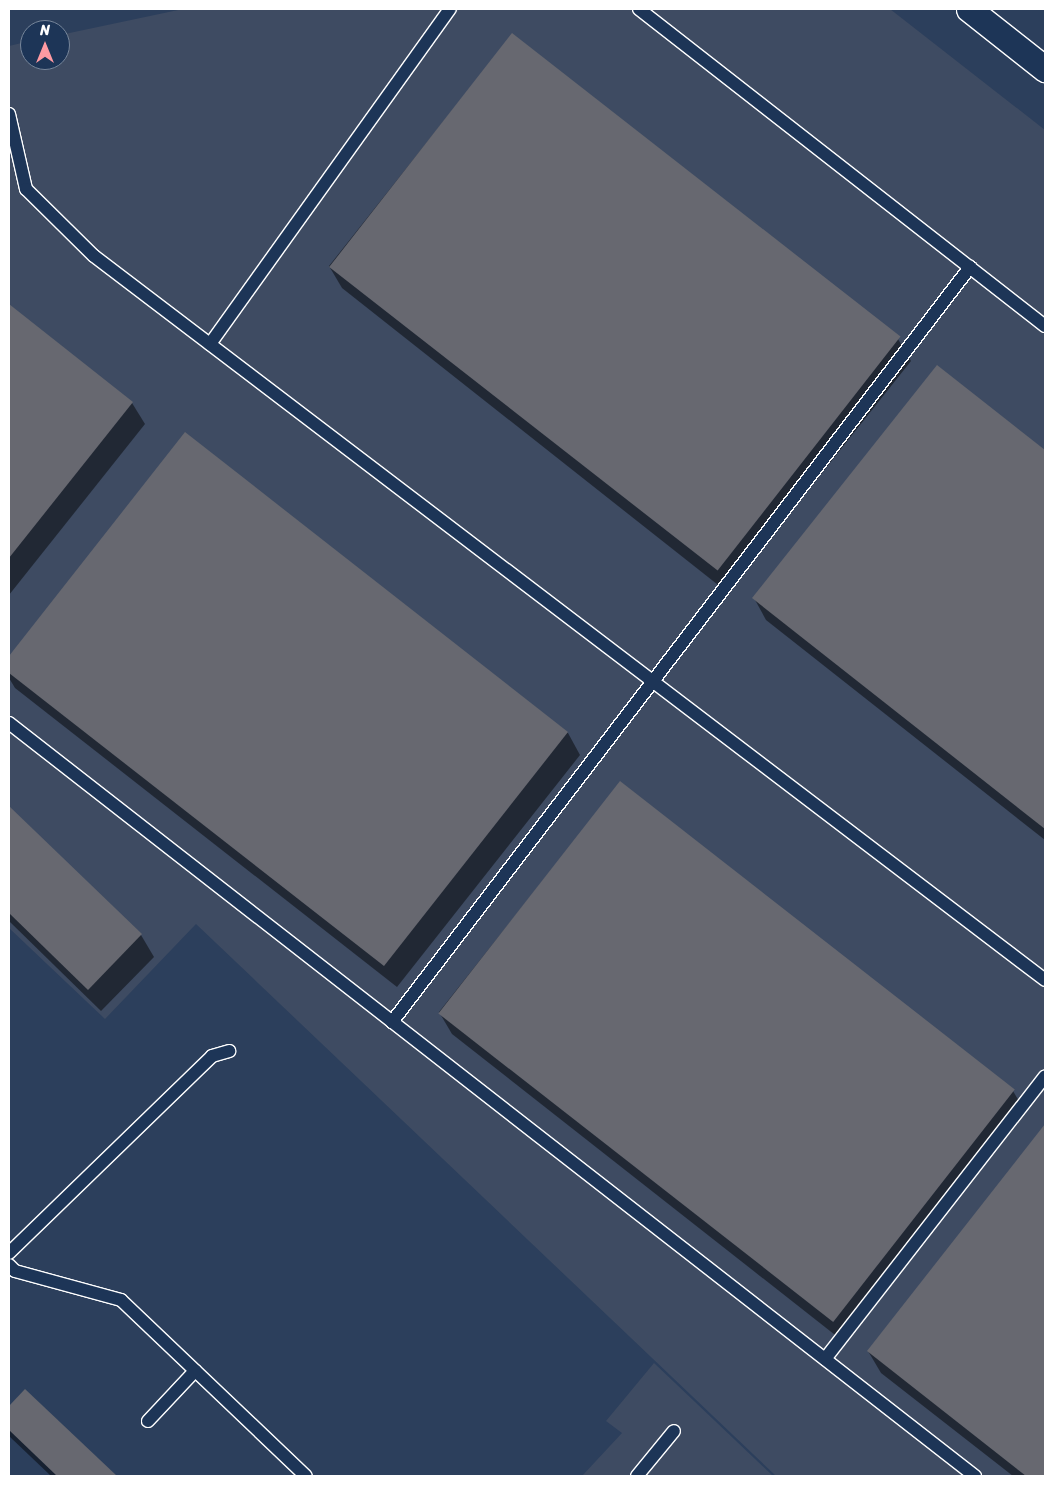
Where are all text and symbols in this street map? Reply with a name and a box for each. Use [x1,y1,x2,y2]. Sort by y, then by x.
text: N [40,18,50,43]
north arrow [20,20,70,70]

